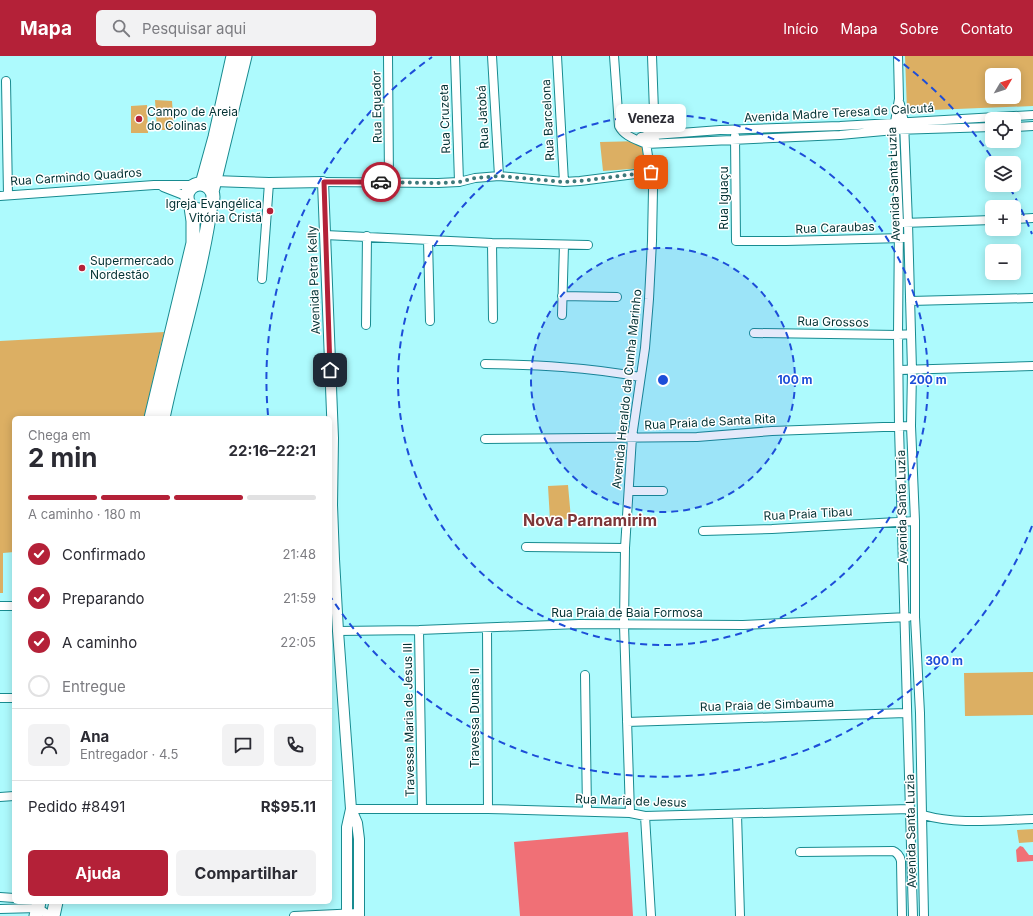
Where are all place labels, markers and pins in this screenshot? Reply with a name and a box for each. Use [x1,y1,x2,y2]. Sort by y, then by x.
place label: Campo de Areia do Colinas [147,104,238,133]
callout: Veneza [616,104,686,132]
marker: Campo de Areia do Colinas [134,114,144,124]
pin [634,155,668,189]
place label: Igreja Evangélica Vitória Cristã [165,196,262,225]
marker: Igreja Evangélica Vitória Cristã [265,206,275,216]
place label: Supermercado Nordestão [90,253,174,282]
marker: Supermercado Nordestão [77,263,87,273]
pin [313,353,347,387]
centre of rings [656,373,670,387]

